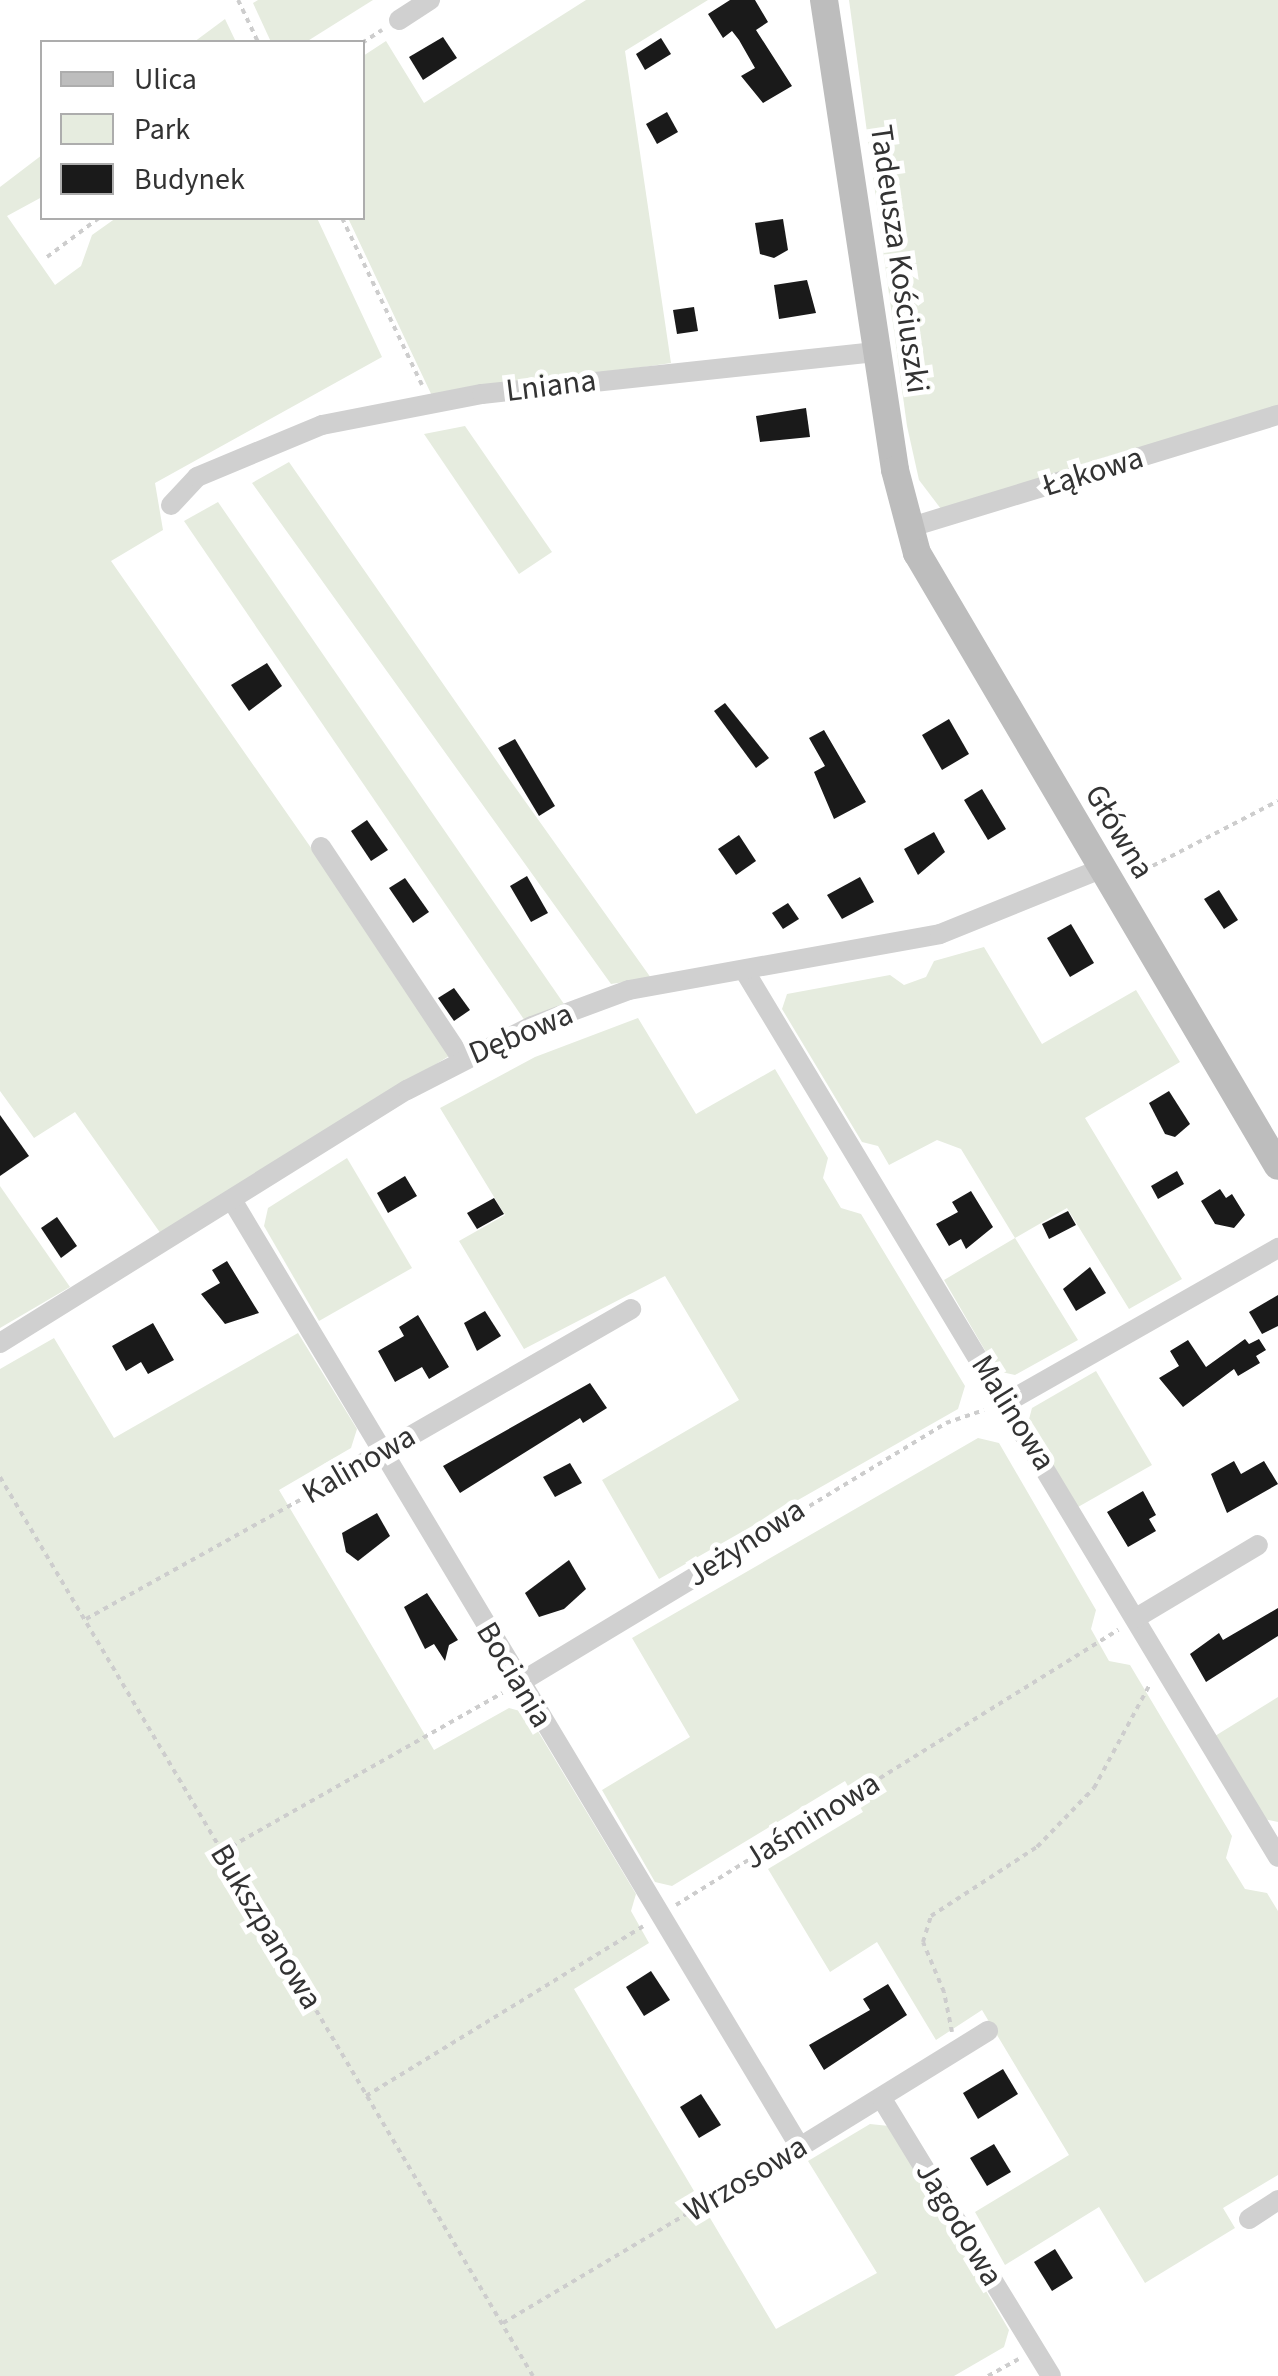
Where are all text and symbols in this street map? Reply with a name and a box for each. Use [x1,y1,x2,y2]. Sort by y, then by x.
legend [40,40,365,220]
text: Ulica [134,58,197,101]
text: Park [134,108,190,151]
street label: Tadeusza Kościuszki [861,122,937,396]
text: Budynek [134,158,245,201]
street label: Lniana [504,361,598,411]
street label: Łąkowa [1038,439,1148,505]
street label: Główna [1076,778,1162,886]
street label: Dębowa [463,995,579,1073]
street label: Malinowa [963,1348,1063,1478]
street label: Kalinowa [296,1417,422,1513]
street label: Jeżynowa [680,1491,812,1595]
street label: Bociania [468,1615,560,1735]
street label: Jaśminowa [737,1764,887,1878]
street label: Bukszpanowa [202,1837,330,2017]
street label: Wrzosowa [678,2127,814,2231]
street label: Jagodowa [907,2155,1011,2293]

